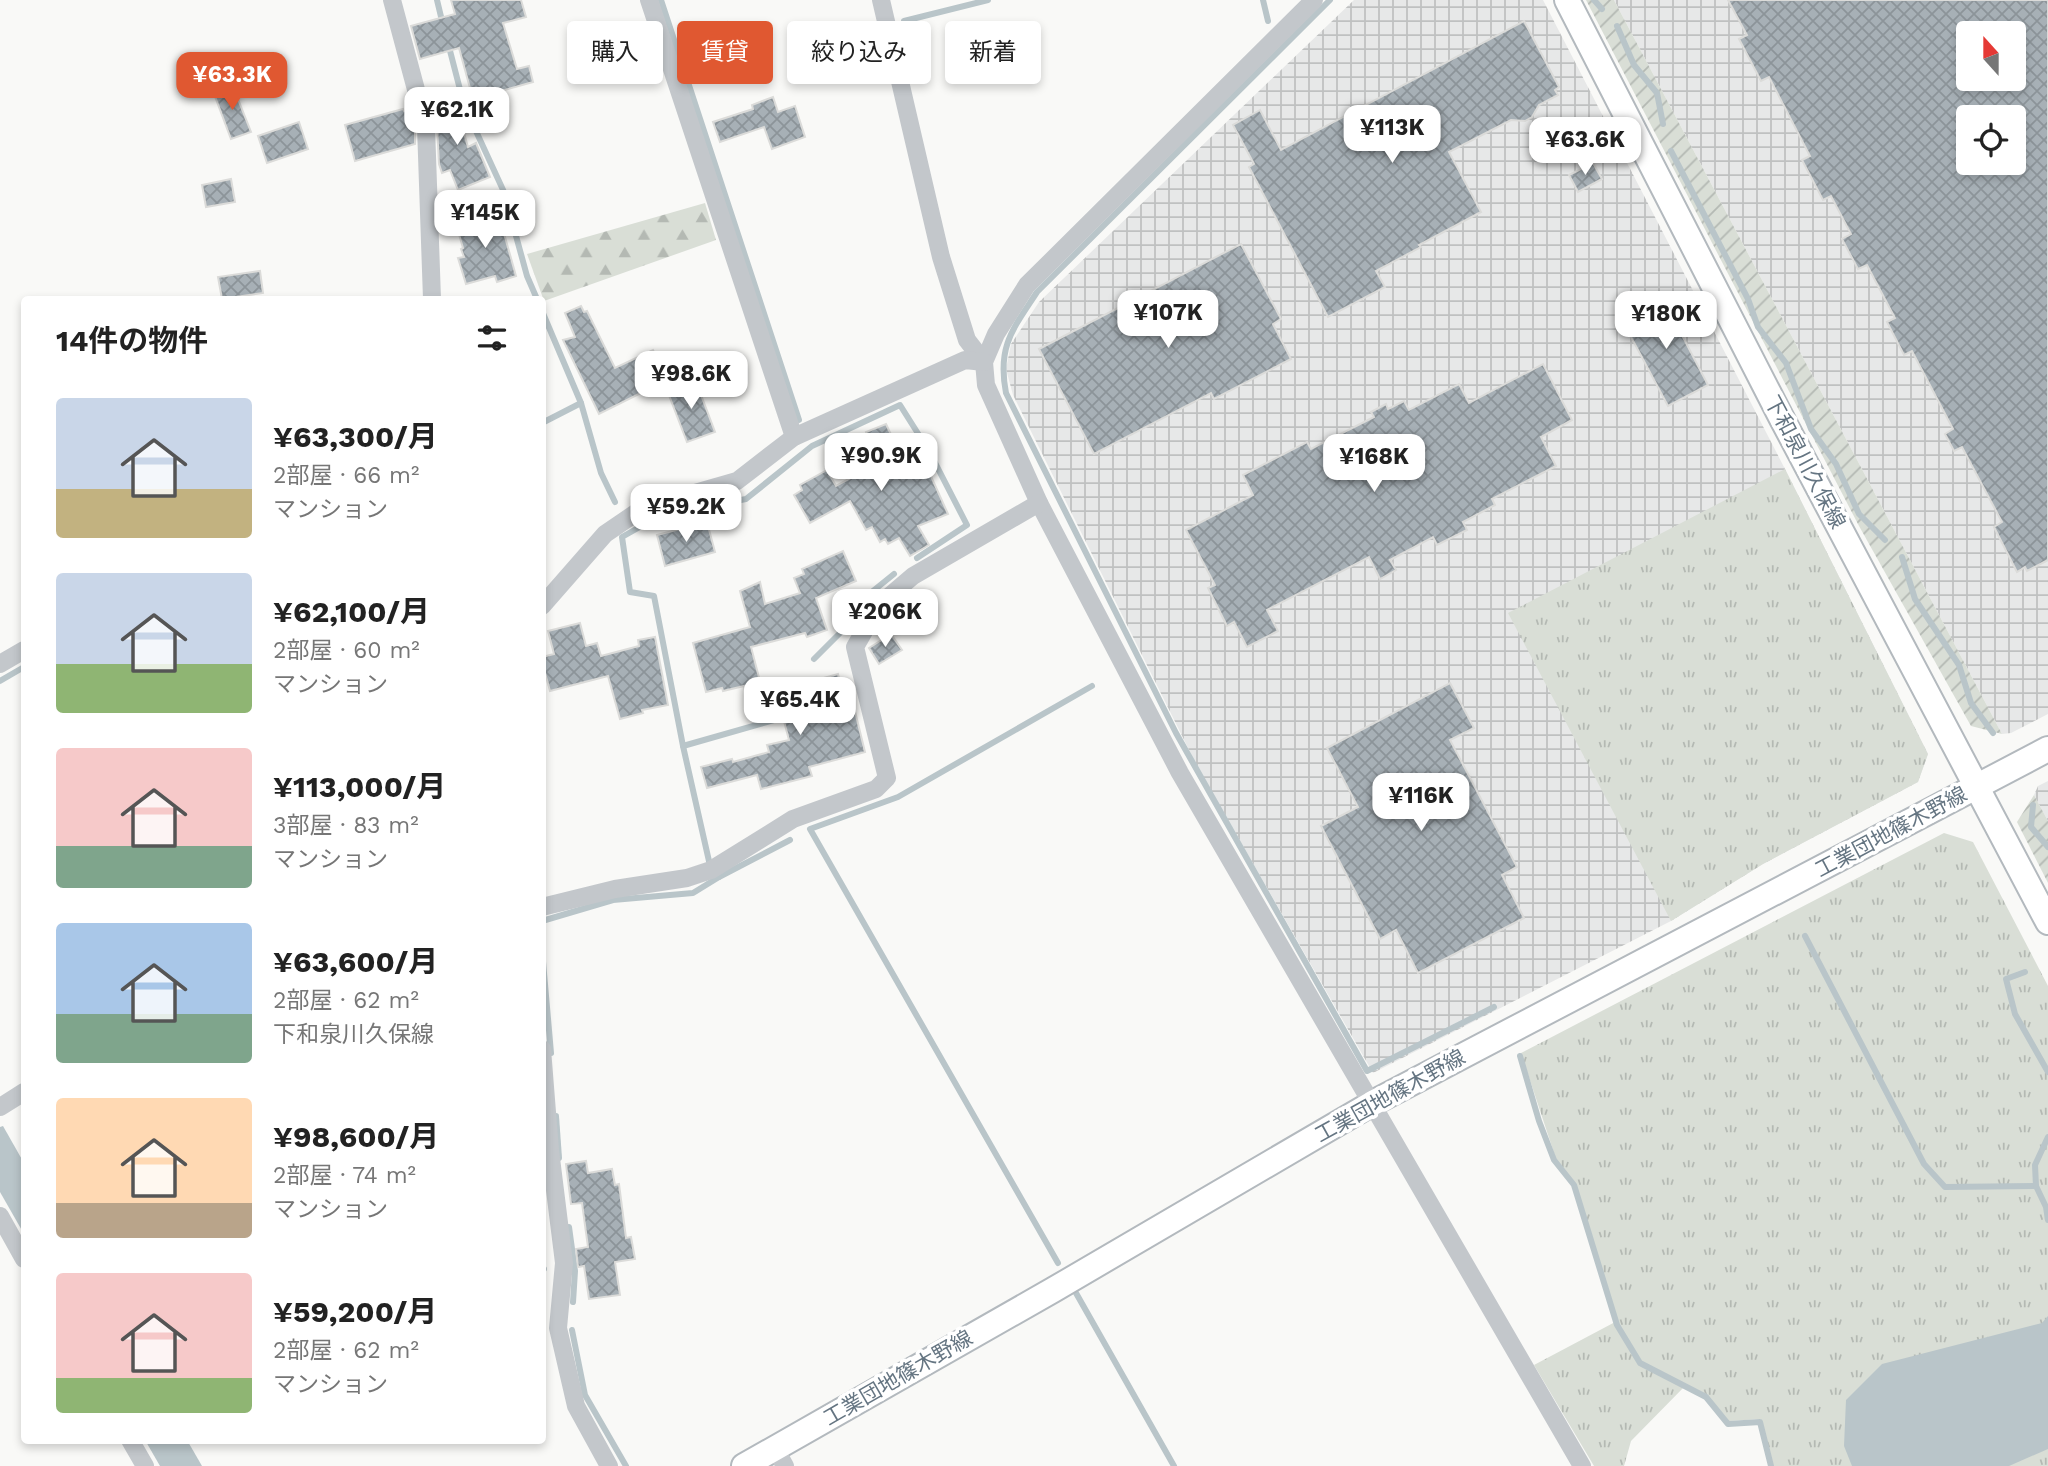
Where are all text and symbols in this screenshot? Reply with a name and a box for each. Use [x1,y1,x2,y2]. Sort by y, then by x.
chip: 購入 [567,21,663,84]
chip: 賃貸 [677,21,773,84]
chip: 絞り込み [787,21,931,84]
chip: 新着 [945,21,1041,84]
north arrow [1956,21,2026,91]
map controls [1956,21,2026,175]
pin: ¥63.3K [175,52,289,112]
text: ¥63.3K [192,61,272,88]
pin: ¥62.1K [400,88,514,147]
text: ¥62.1K [420,96,494,123]
button: locate [1956,105,2026,175]
pin: ¥113K [1343,106,1441,165]
text: ¥113K [1360,114,1424,141]
pin: ¥63.6K [1528,118,1642,177]
text: ¥63.6K [1545,126,1625,153]
pin: ¥145K [436,190,534,250]
text: ¥145K [450,199,520,226]
pin: ¥107K [1119,290,1217,350]
pin: ¥180K [1617,292,1715,351]
text: ¥107K [1133,299,1203,326]
text: ¥180K [1631,300,1701,327]
icon: filters [473,319,511,357]
text: 14件の物件 [56,323,208,358]
pin: ¥98.6K [634,352,748,411]
text: ¥98.6K [651,360,731,387]
street label: 下和泉川久保線 [1760,391,1851,533]
text: ¥63,300/月 [273,419,438,454]
icon: home [112,426,196,510]
pin: ¥90.9K [824,434,938,493]
pin: ¥168K [1325,434,1423,494]
text: ¥90.9K [841,442,921,469]
text: ¥168K [1339,443,1409,470]
text: 2部屋 · 66 m² [273,462,419,489]
pin: ¥59.2K [629,484,743,544]
text: ¥59.2K [646,493,726,520]
text: マンション [273,496,388,523]
pin: ¥206K [836,590,934,649]
text: ¥62,100/月 [273,594,430,629]
text: ¥206K [848,598,922,625]
icon: home [112,601,196,685]
text: 2部屋 · 60 m² [273,637,420,664]
text: マンション [273,671,388,698]
pin: ¥65.4K [743,678,857,737]
text: ¥65.4K [760,686,840,713]
text: ¥113,000/月 [273,769,446,804]
pin: ¥116K [1372,774,1470,833]
icon: home [112,776,196,860]
street label: 工業団地篠木野線 [1811,781,1971,882]
text: ¥116K [1388,782,1454,809]
text: 3部屋 · 83 m² [273,812,419,839]
text: マンション [273,846,388,873]
text: ¥63,600/月 [273,944,438,979]
icon: home [112,951,196,1035]
text: 2部屋 · 62 m² [273,987,419,1014]
text: 下和泉川久保線 [273,1021,434,1048]
street label: 工業団地篠木野線 [1310,1044,1469,1147]
text: ¥98,600/月 [273,1119,439,1154]
icon: home [112,1126,196,1210]
text: 2部屋 · 74 m² [273,1162,416,1189]
text: マンション [273,1196,388,1223]
text: ¥59,200/月 [273,1294,437,1329]
icon: home [112,1301,196,1385]
street label: 工業団地篠木野線 [819,1325,977,1430]
text: 2部屋 · 62 m² [273,1337,419,1364]
text: マンション [273,1371,388,1398]

